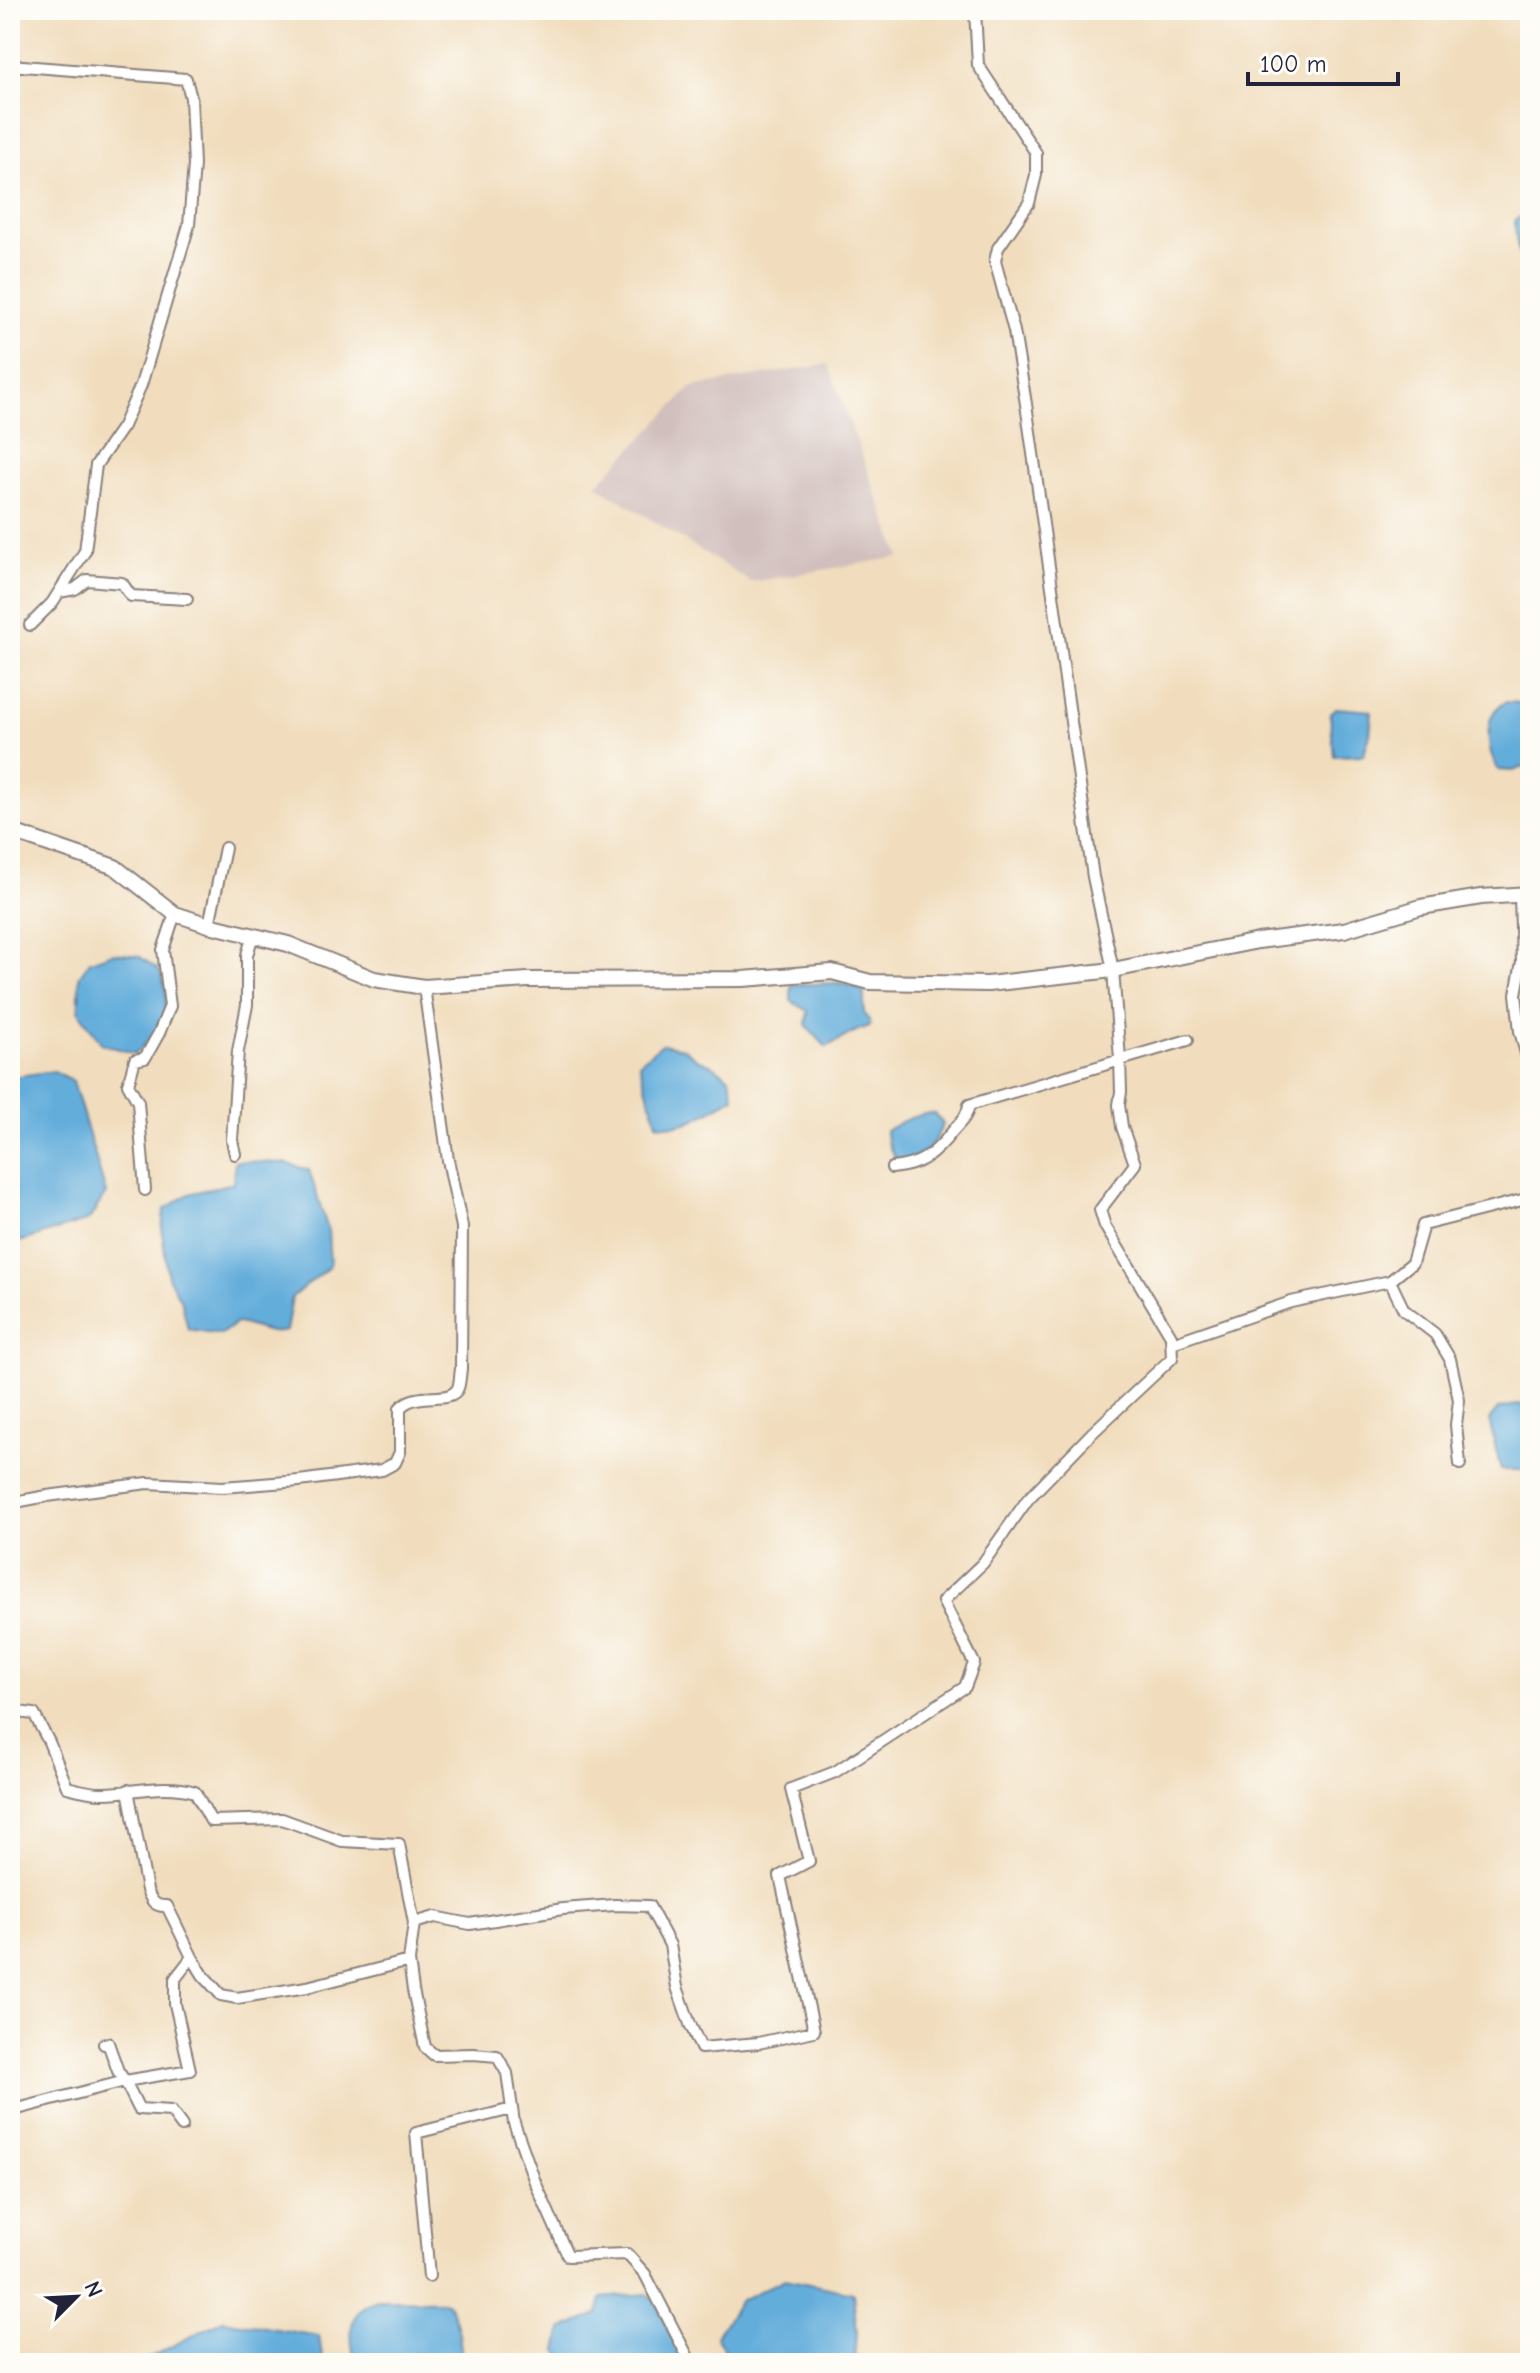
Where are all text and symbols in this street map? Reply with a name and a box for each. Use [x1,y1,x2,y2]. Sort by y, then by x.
scale bar [1248,36,1398,86]
text: 100 m [1260,50,1327,78]
north arrow [36,2257,116,2337]
text: N [79,2277,108,2301]

